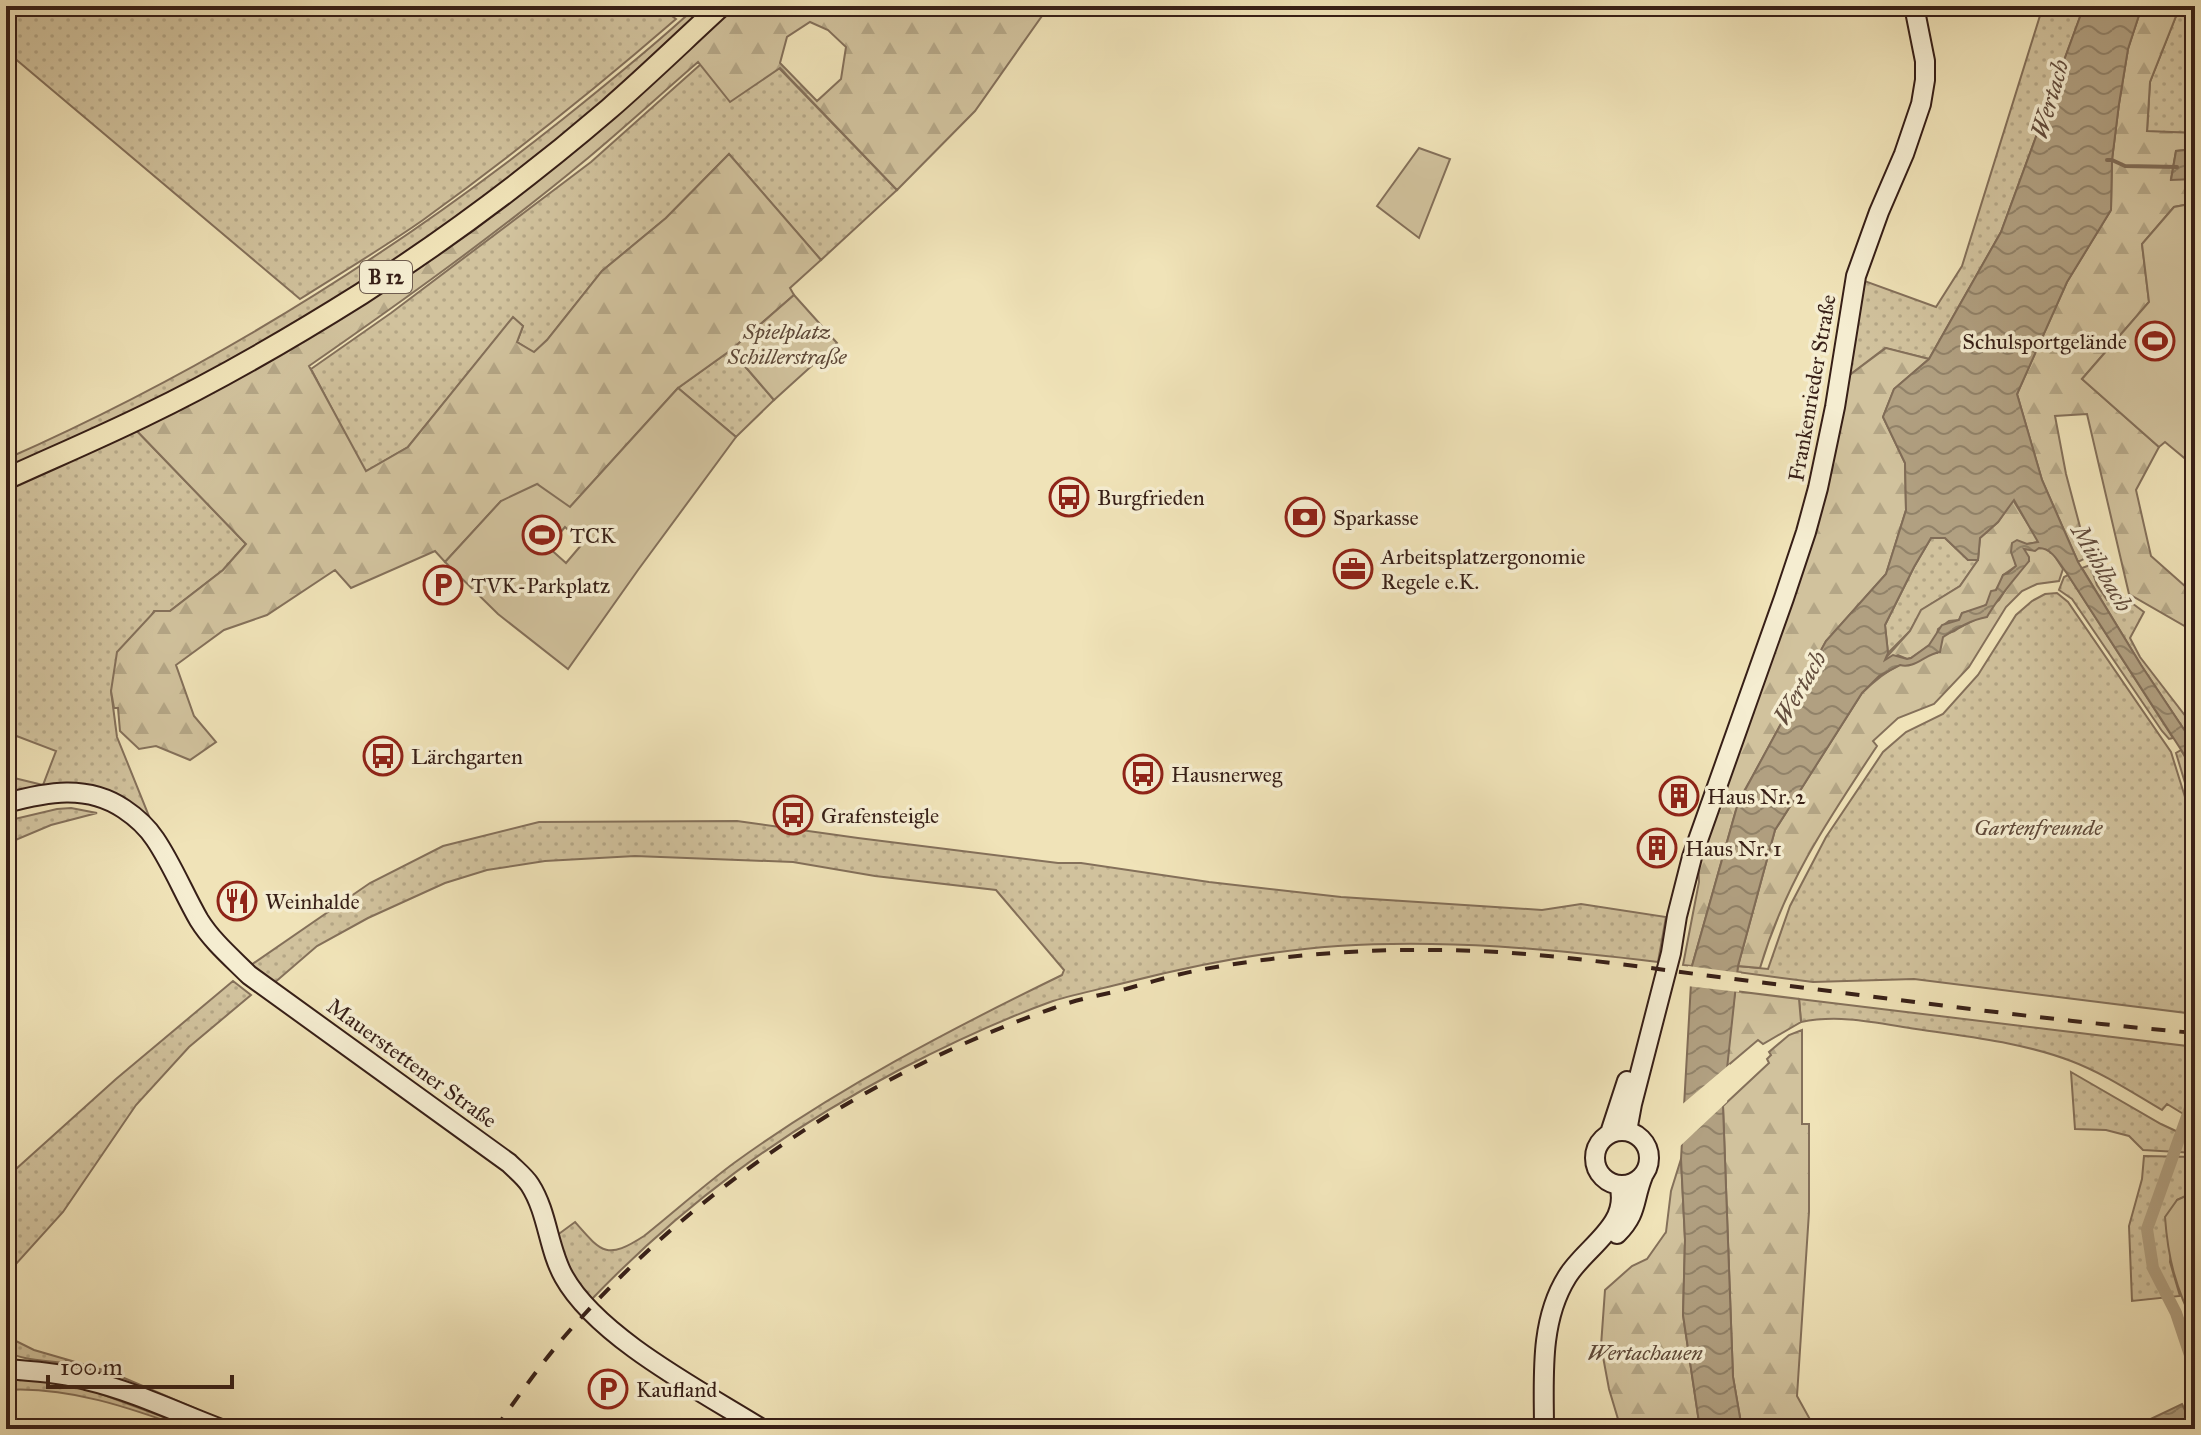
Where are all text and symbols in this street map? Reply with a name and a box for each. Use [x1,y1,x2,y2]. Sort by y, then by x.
water label: Wertach [2024,56,2076,142]
road number: B 12 [360,261,412,293]
street label: Frankenrieder Straße [1782,292,1842,484]
park label: Spielplatz Schillerstraße [727,318,847,370]
sports icon: Schulsportgelände [2134,320,2176,362]
place label: Schulsportgelände [1962,328,2127,355]
bus stop icon: Burgfrieden [1048,476,1090,518]
place label: Burgfrieden [1097,484,1205,511]
bank icon: Sparkasse [1284,496,1326,538]
place label: Sparkasse [1333,504,1419,531]
sports icon: TCK [521,514,563,556]
water label: Mühlbach [2064,517,2139,617]
place label: TCK [570,522,617,549]
place label: Arbeitsplatzergonomie Regele e.K. [1380,543,1585,595]
office icon: Arbeitsplatzergonomie Regele e.K. [1332,548,1374,590]
parking icon: TVK-Parkplatz [422,564,464,606]
place label: TVK-Parkplatz [471,572,610,599]
water label: Wertach [1767,645,1833,730]
bus stop icon: Lärchgarten [362,735,404,777]
place label: Lärchgarten [411,743,523,770]
bus stop icon: Hausnerweg [1122,753,1164,795]
place label: Hausnerweg [1171,761,1283,788]
building icon: Haus Nr. 2 [1658,775,1700,817]
place label: Haus Nr. 2 [1707,783,1806,810]
bus stop icon: Grafensteigle [772,794,814,836]
place label: Grafensteigle [821,802,939,829]
park label: Gartenfreunde [1974,814,2103,841]
building icon: Haus Nr. 1 [1636,827,1678,869]
place label: Haus Nr. 1 [1685,835,1782,862]
restaurant icon: Weinhalde [216,880,258,922]
place label: Weinhalde [265,888,360,915]
street label: Mauerstettener Straße [322,992,502,1134]
scale bar [48,1339,232,1389]
park label: Wertachauen [1587,1339,1703,1366]
text: 100 m [60,1352,123,1382]
parking icon: Kaufland [587,1368,629,1410]
place label: Kaufland [636,1376,717,1403]

